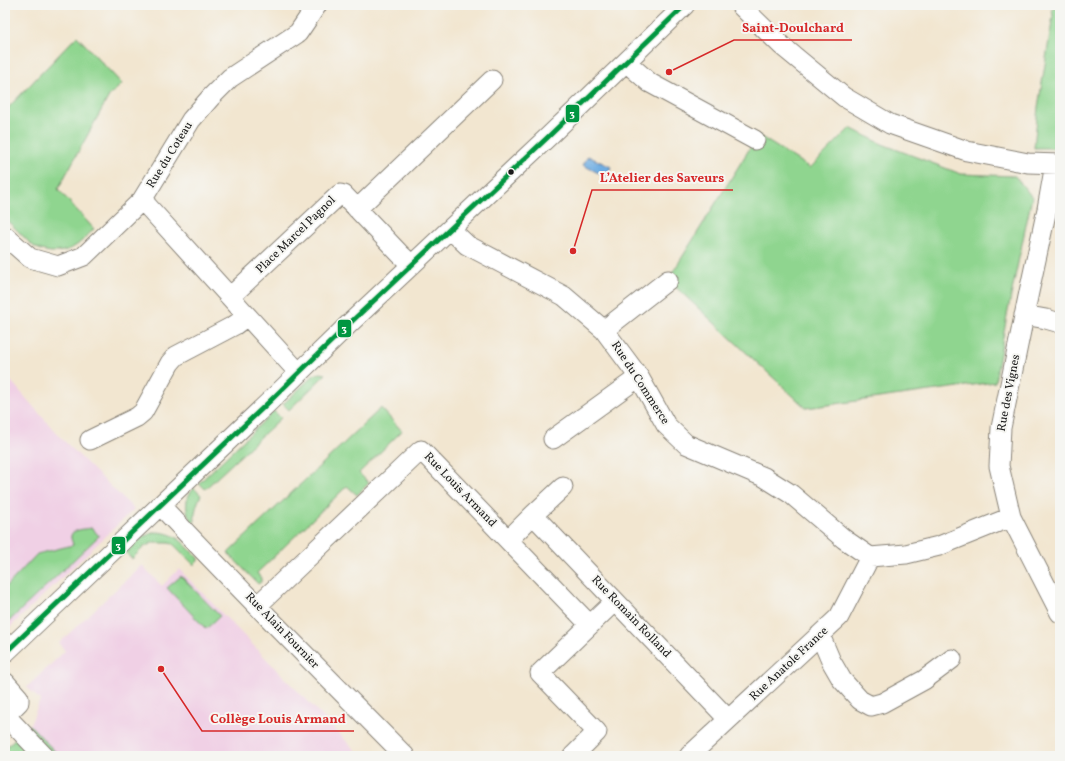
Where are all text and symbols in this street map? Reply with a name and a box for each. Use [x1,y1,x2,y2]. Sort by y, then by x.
callout: Saint-Doulchard [734,15,852,40]
text: Saint-Doulchard [742,20,844,38]
line badge: 3 [565,104,580,123]
text: 3 [569,107,575,122]
street label: Rue du Coteau [143,118,197,191]
callout: L’Atelier des Saveurs [592,165,733,190]
unlabelled marker [506,167,516,177]
text: L’Atelier des Saveurs [600,170,724,188]
street label: Place Marcel Pagnol [253,192,340,277]
line badge: 3 [337,319,352,338]
text: 3 [341,322,347,337]
street label: Rue du Commerce [607,338,673,428]
street label: Rue des Vignes [994,353,1024,433]
street label: Rue Louis Armand [420,449,500,531]
line badge: 3 [111,536,126,555]
text: 3 [115,539,121,554]
street label: Rue Romain Rolland [588,572,675,662]
street label: Rue Alain Fournier [241,589,323,673]
street label: Rue Anatole France [746,623,832,705]
callout: Collège Louis Armand [202,706,354,731]
text: Collège Louis Armand [210,711,346,729]

